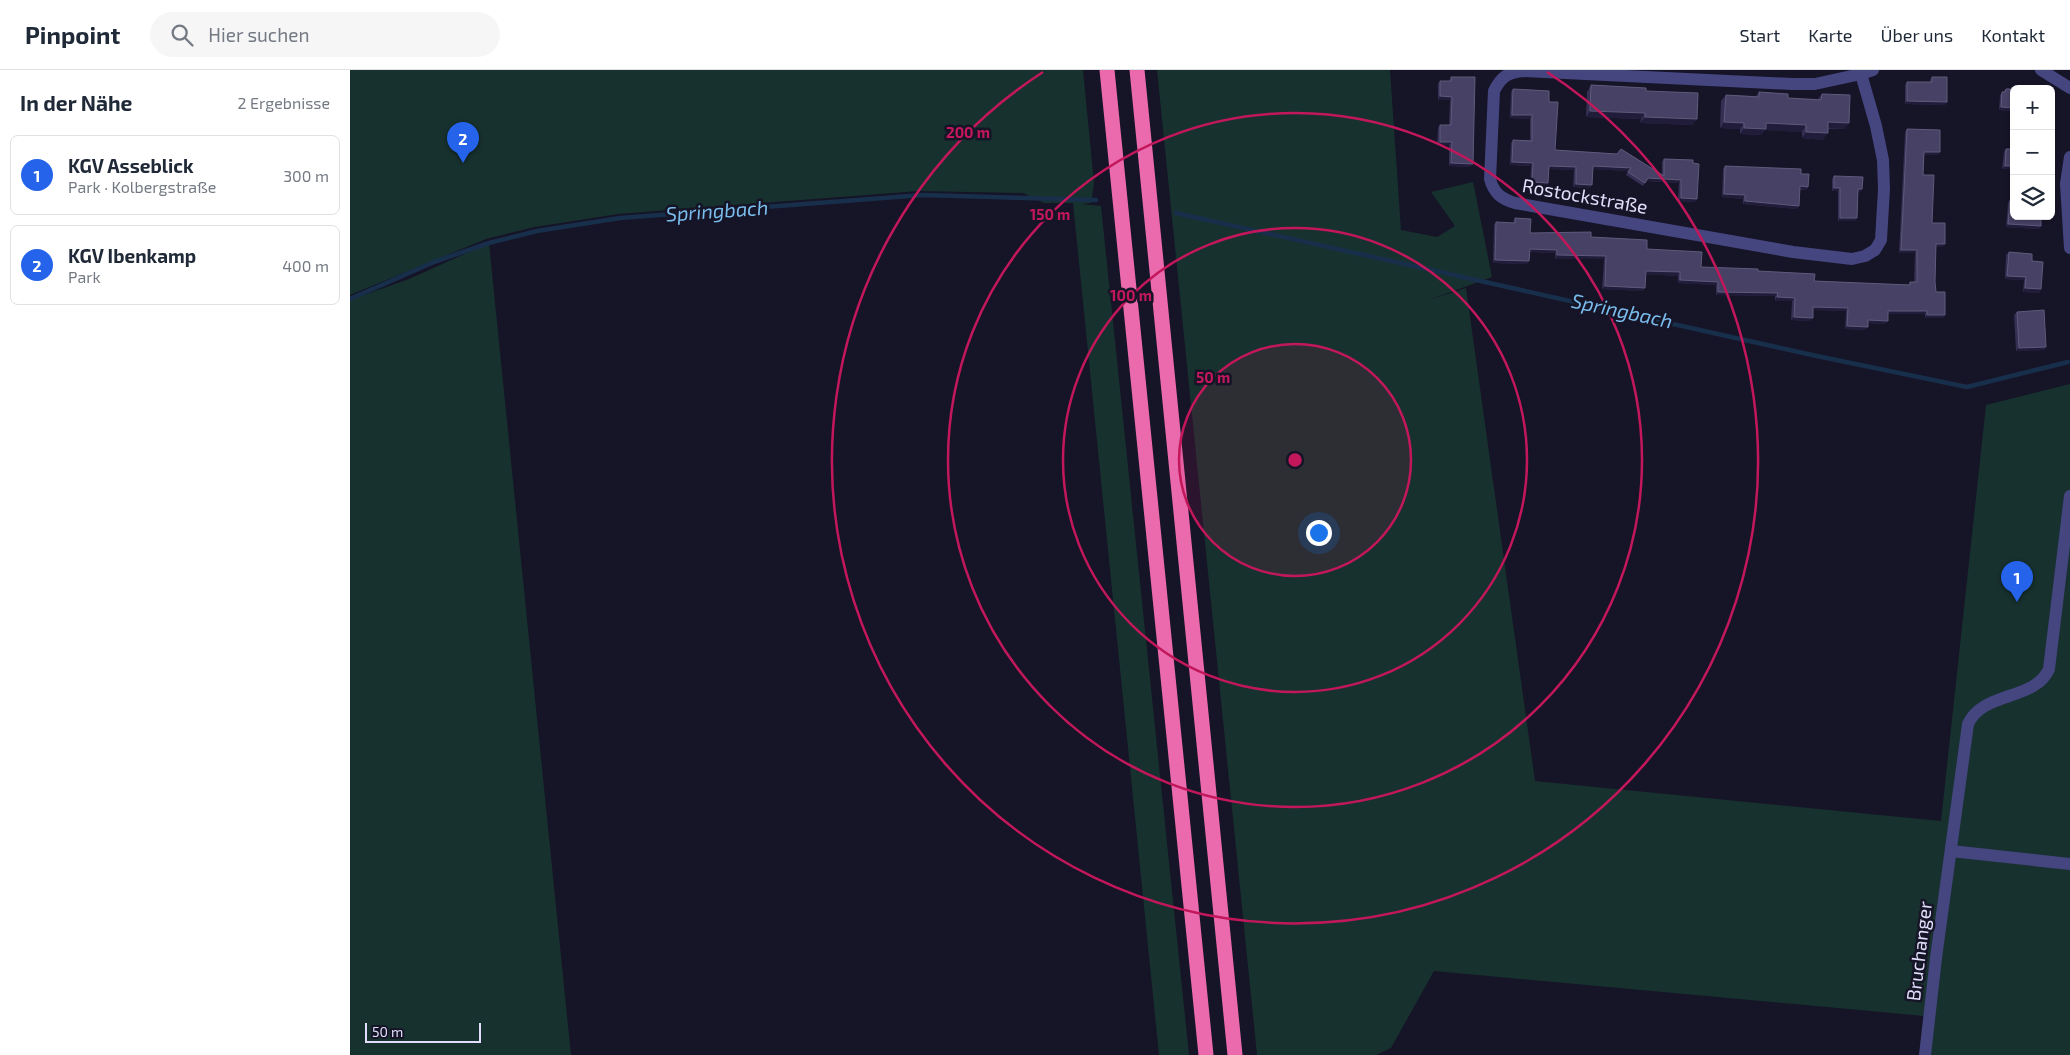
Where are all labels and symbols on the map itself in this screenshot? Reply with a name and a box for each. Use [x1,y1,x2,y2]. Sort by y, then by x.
pin: 2 [447,122,479,163]
text: 200 m [946,123,990,141]
street label: Rostockstraße [1521,173,1650,218]
water label: Springbach [665,194,769,226]
text: 150 m [1030,205,1070,223]
text: 100 m [1110,286,1152,304]
water label: Springbach [1569,288,1675,332]
text: 50 m [1196,368,1230,386]
centre of rings [1286,451,1304,469]
your location [1306,520,1332,546]
pin: 1 [2001,561,2033,602]
street label: Bruchanger [1901,899,1936,1002]
scale bar [365,1020,481,1043]

